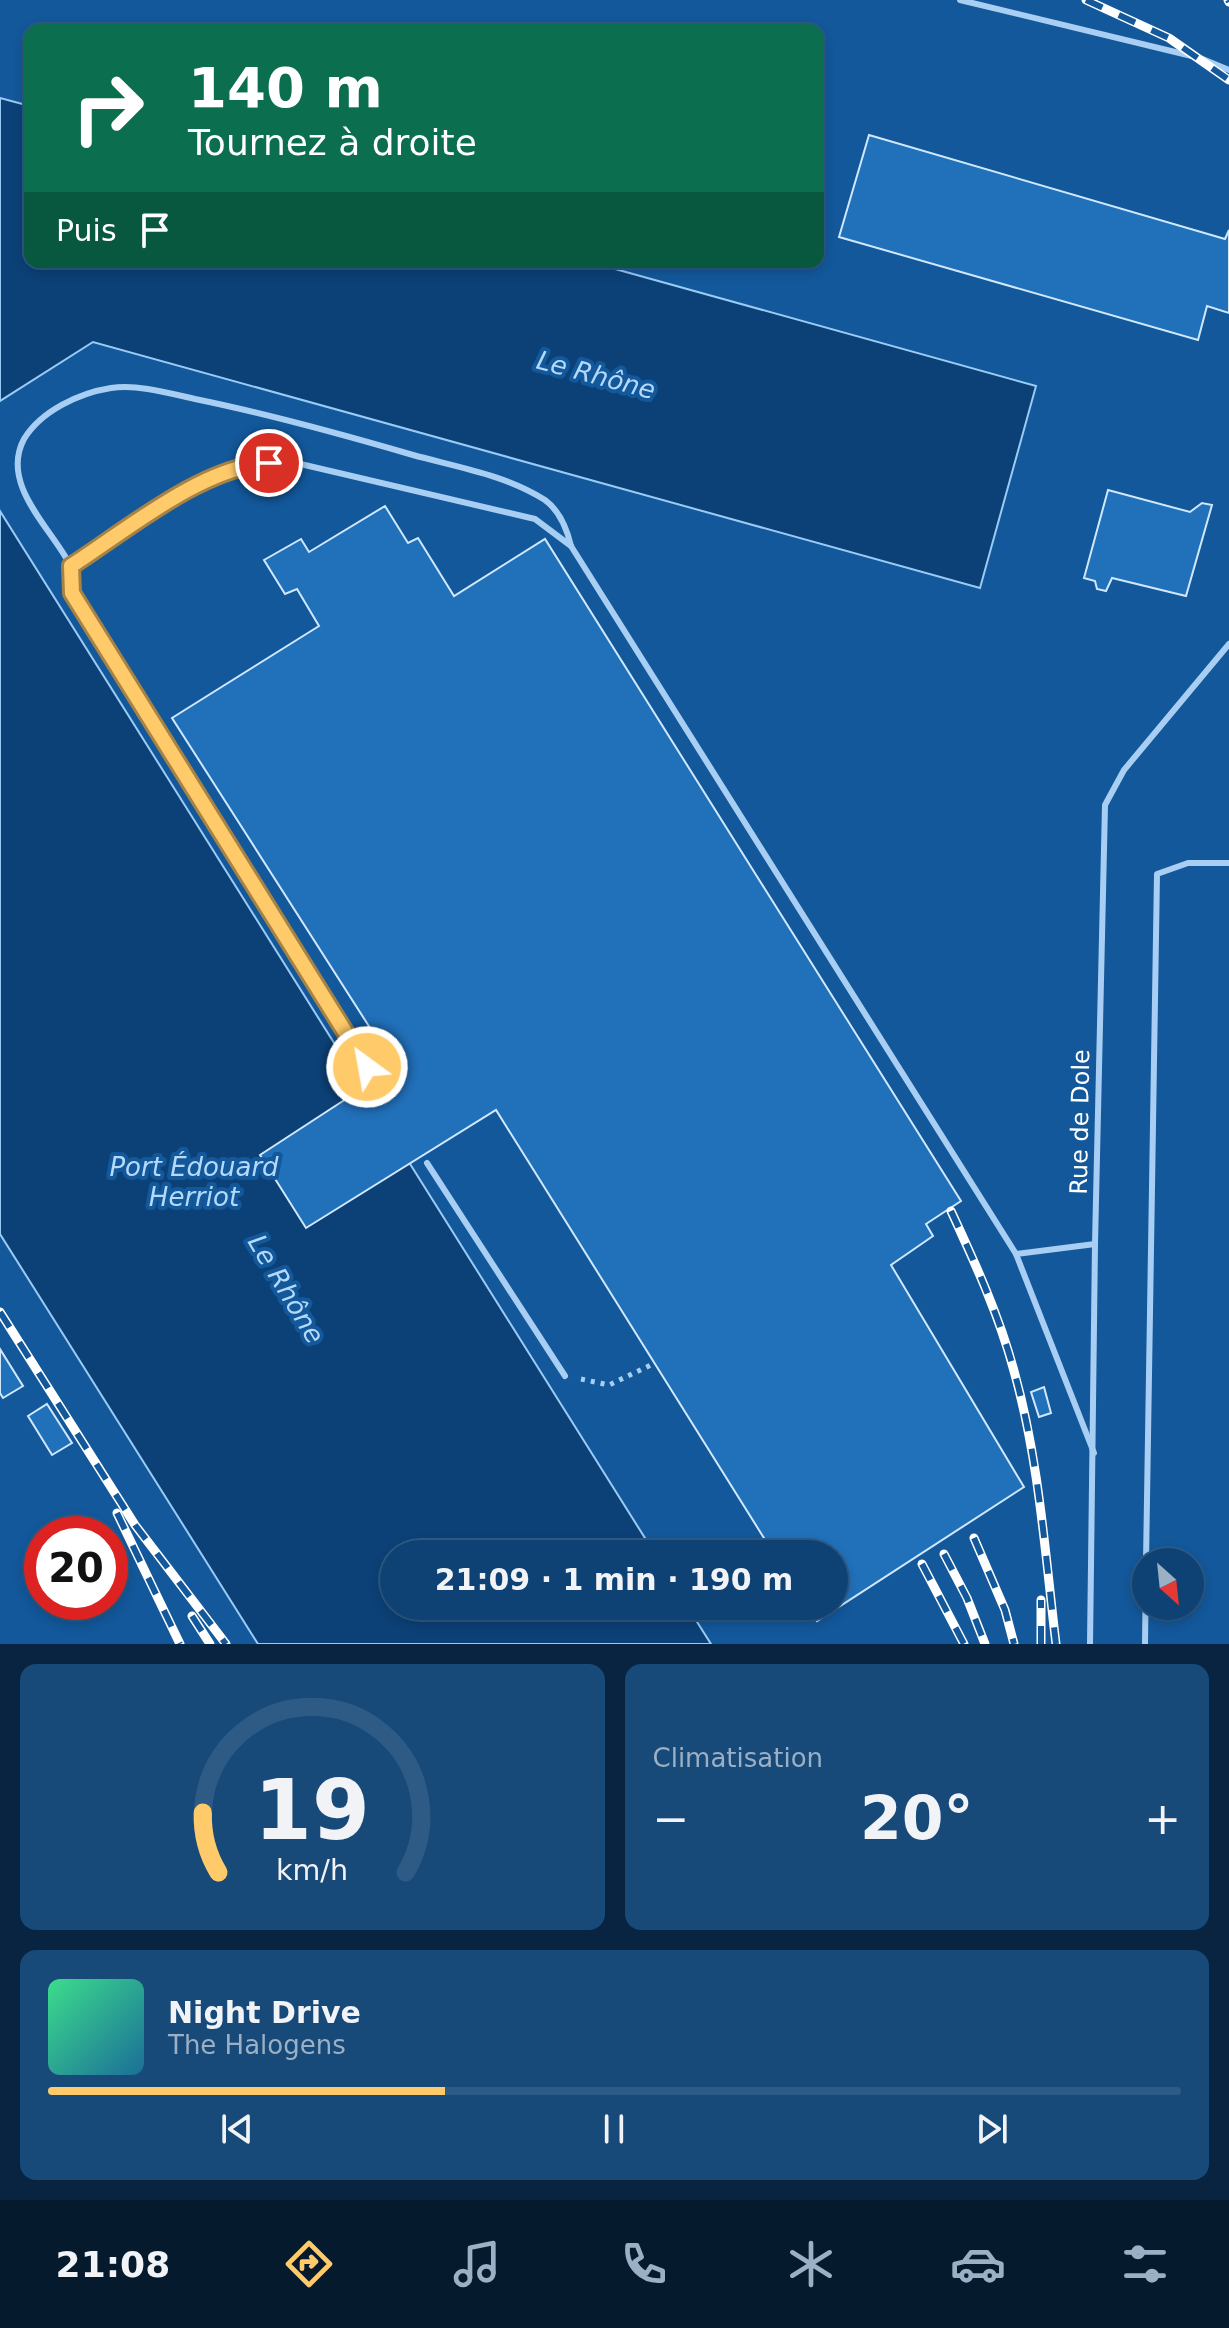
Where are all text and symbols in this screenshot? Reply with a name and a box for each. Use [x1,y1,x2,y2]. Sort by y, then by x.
text: 140 m [188,55,383,120]
icon: right [56,56,160,160]
text: Tournez à droite [188,122,477,163]
icon: arrive [133,208,177,252]
text: Puis [56,213,117,248]
water label: Le Rhône [533,345,659,405]
pin [235,429,303,497]
icon: arrive [247,441,291,485]
position arrow [325,1025,409,1109]
street label: Rue de Dole [1065,1049,1095,1195]
water label: Port Édouard Herriot [109,1151,279,1212]
water label: Le Rhône [242,1229,330,1349]
speed limit sign: 20 [24,1516,128,1620]
north arrow [1132,1548,1204,1620]
map controls [1132,1548,1204,1620]
text: 21:09 · 1 min · 190 m [435,1562,793,1597]
text: Climatisation [653,1743,823,1773]
text: 19 [254,1762,370,1859]
text: 20° [860,1783,974,1853]
text: − [653,1793,689,1844]
text: + [1144,1793,1181,1844]
text: km/h [276,1853,348,1887]
text: Night Drive [168,1995,361,2030]
text: The Halogens [168,2030,346,2060]
icon: previous [215,2107,259,2151]
icon: pause [592,2107,636,2151]
icon: next [970,2107,1014,2151]
icon: directions [281,2236,337,2292]
icon: music [449,2236,505,2292]
icon: phone [616,2236,672,2292]
icon: climate [783,2236,839,2292]
icon: car [950,2236,1006,2292]
icon: filters [1117,2236,1173,2292]
text: 21:08 [56,2244,170,2285]

